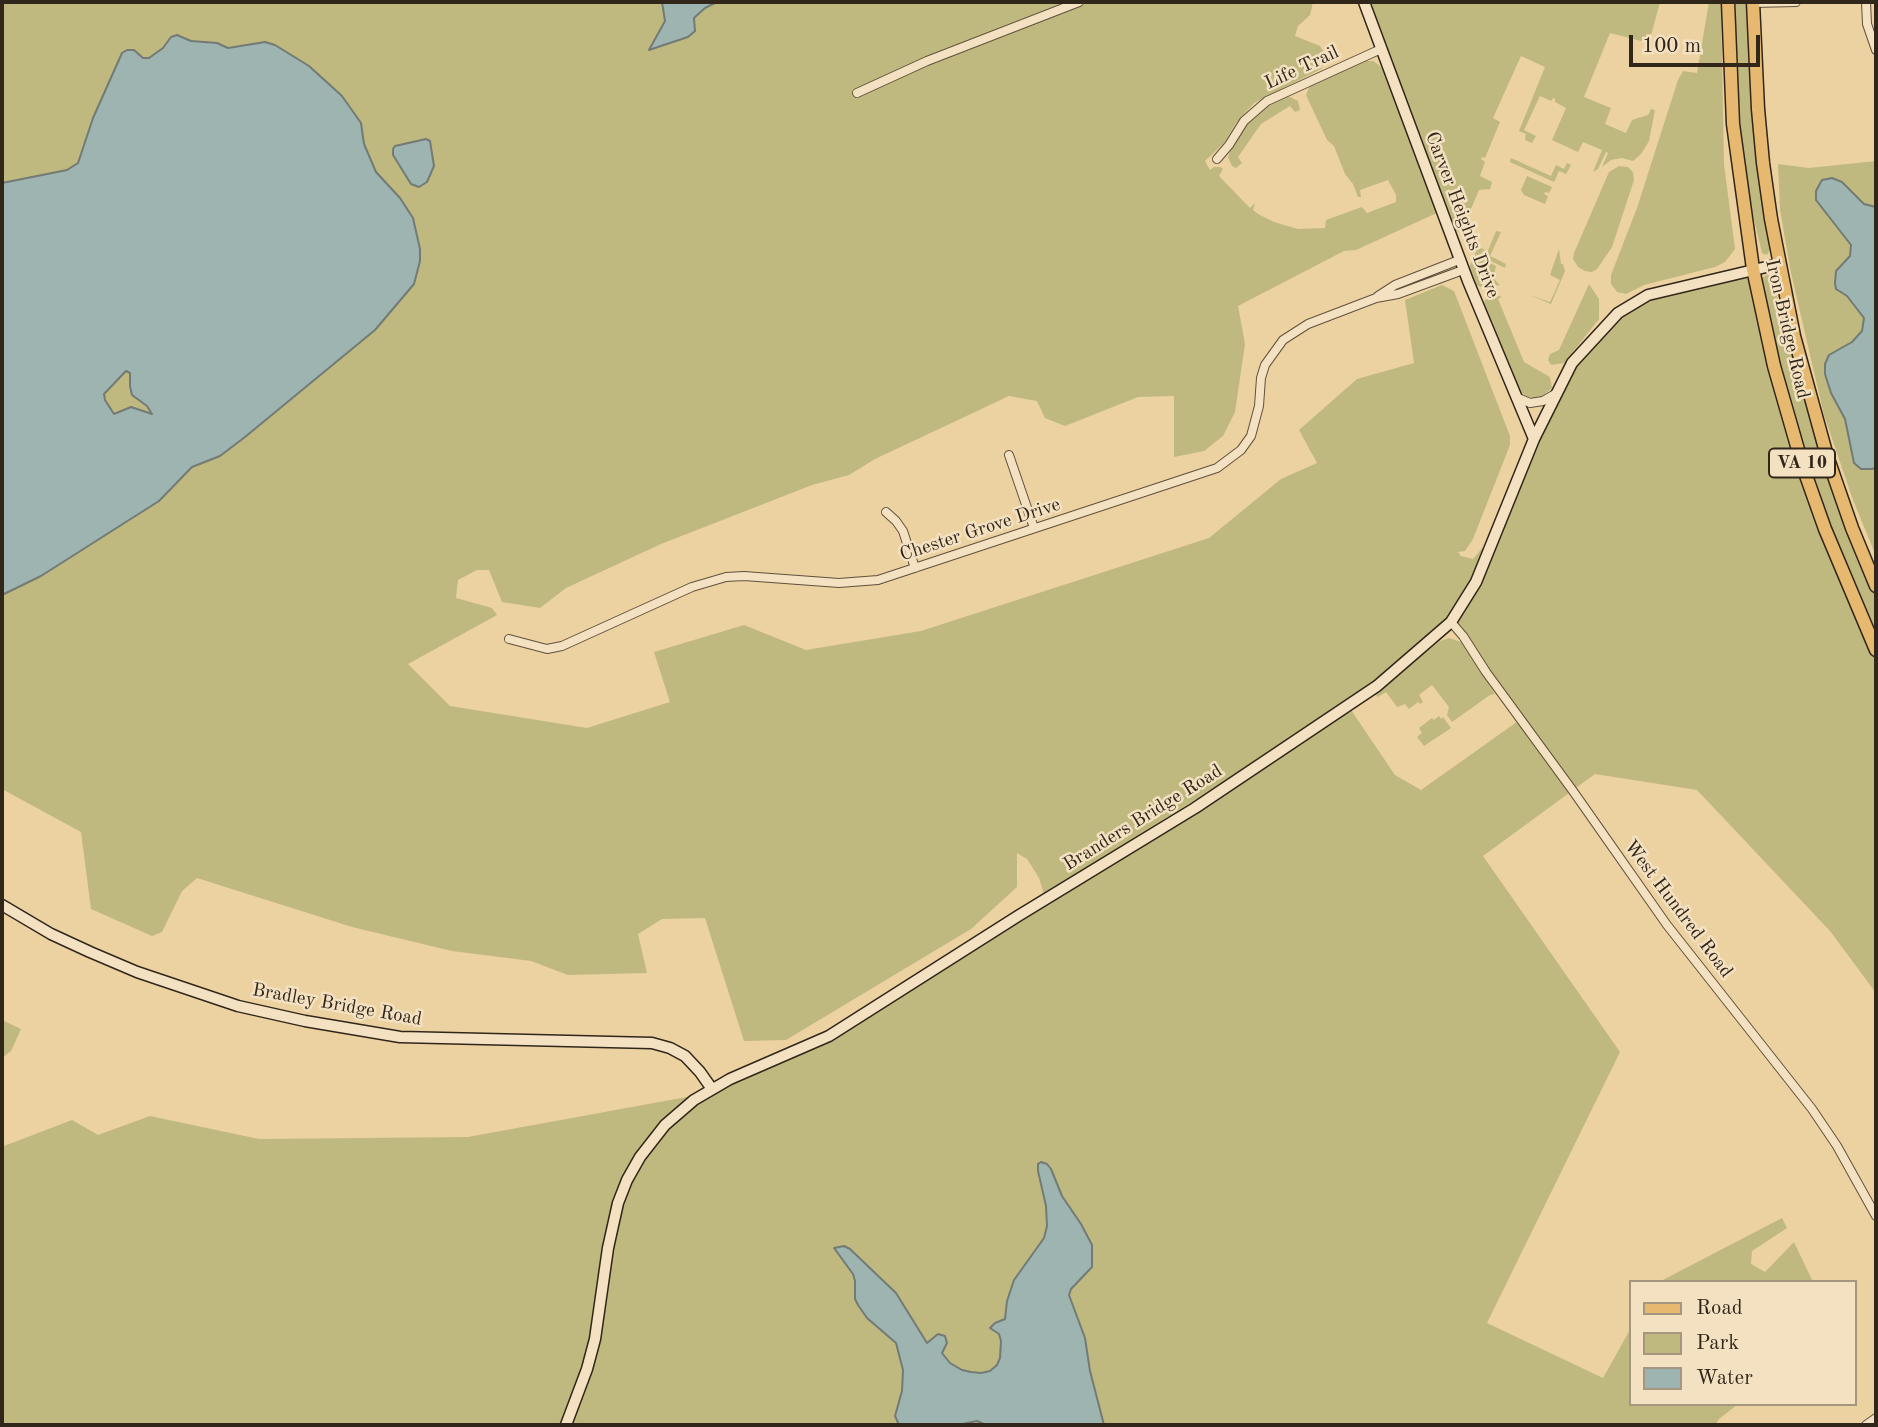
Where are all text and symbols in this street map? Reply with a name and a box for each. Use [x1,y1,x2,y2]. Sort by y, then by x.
scale bar [1633,21,1764,65]
text: 100 m [1642,36,1701,57]
street label: Life Trail [1261,41,1343,95]
street label: Carver Heights Drive [1420,129,1504,301]
street label: Iron Bridge Road [1760,257,1814,401]
road number: VA 10 [1769,448,1835,477]
street label: Chester Grove Drive [897,493,1063,567]
street label: Branders Bridge Road [1059,760,1227,876]
street label: West Hundred Road [1619,836,1737,982]
street label: Bradley Bridge Road [250,979,424,1031]
legend [1630,1280,1857,1406]
text: Road [1696,1298,1743,1319]
text: Park [1696,1333,1739,1354]
text: Water [1696,1368,1753,1389]

